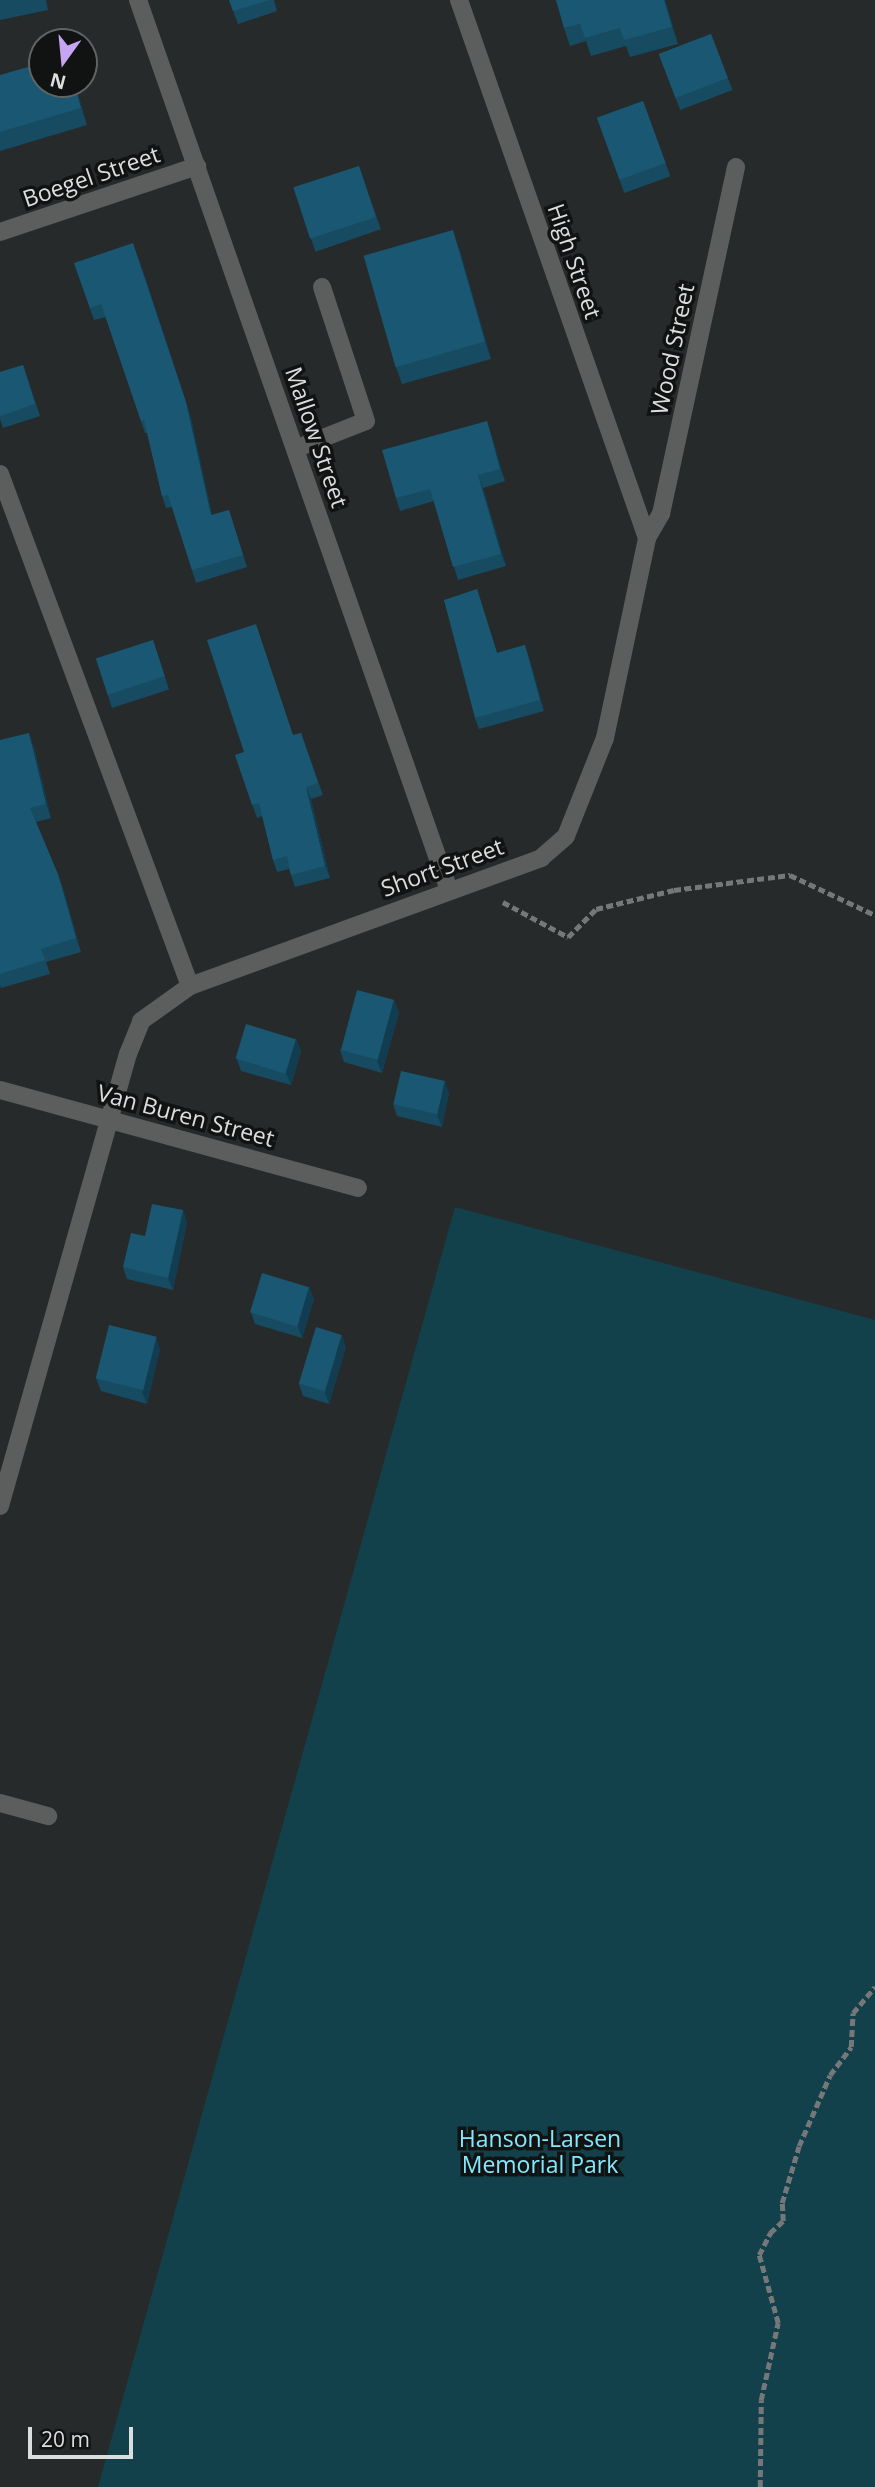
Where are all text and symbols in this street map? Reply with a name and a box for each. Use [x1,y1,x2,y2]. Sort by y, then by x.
north arrow [28,28,98,98]
text: N [47,67,69,96]
street label: Boegel Street [19,140,163,212]
street label: High Street [542,200,608,322]
street label: Wood Street [645,281,699,417]
street label: Mallow Street [280,363,354,511]
street label: Short Street [377,832,507,902]
street label: Van Buren Street [94,1078,278,1152]
park label: Hanson-Larsen Memorial Park [459,2124,621,2178]
scale bar [32,2414,136,2458]
text: 20 m [41,2425,90,2453]

